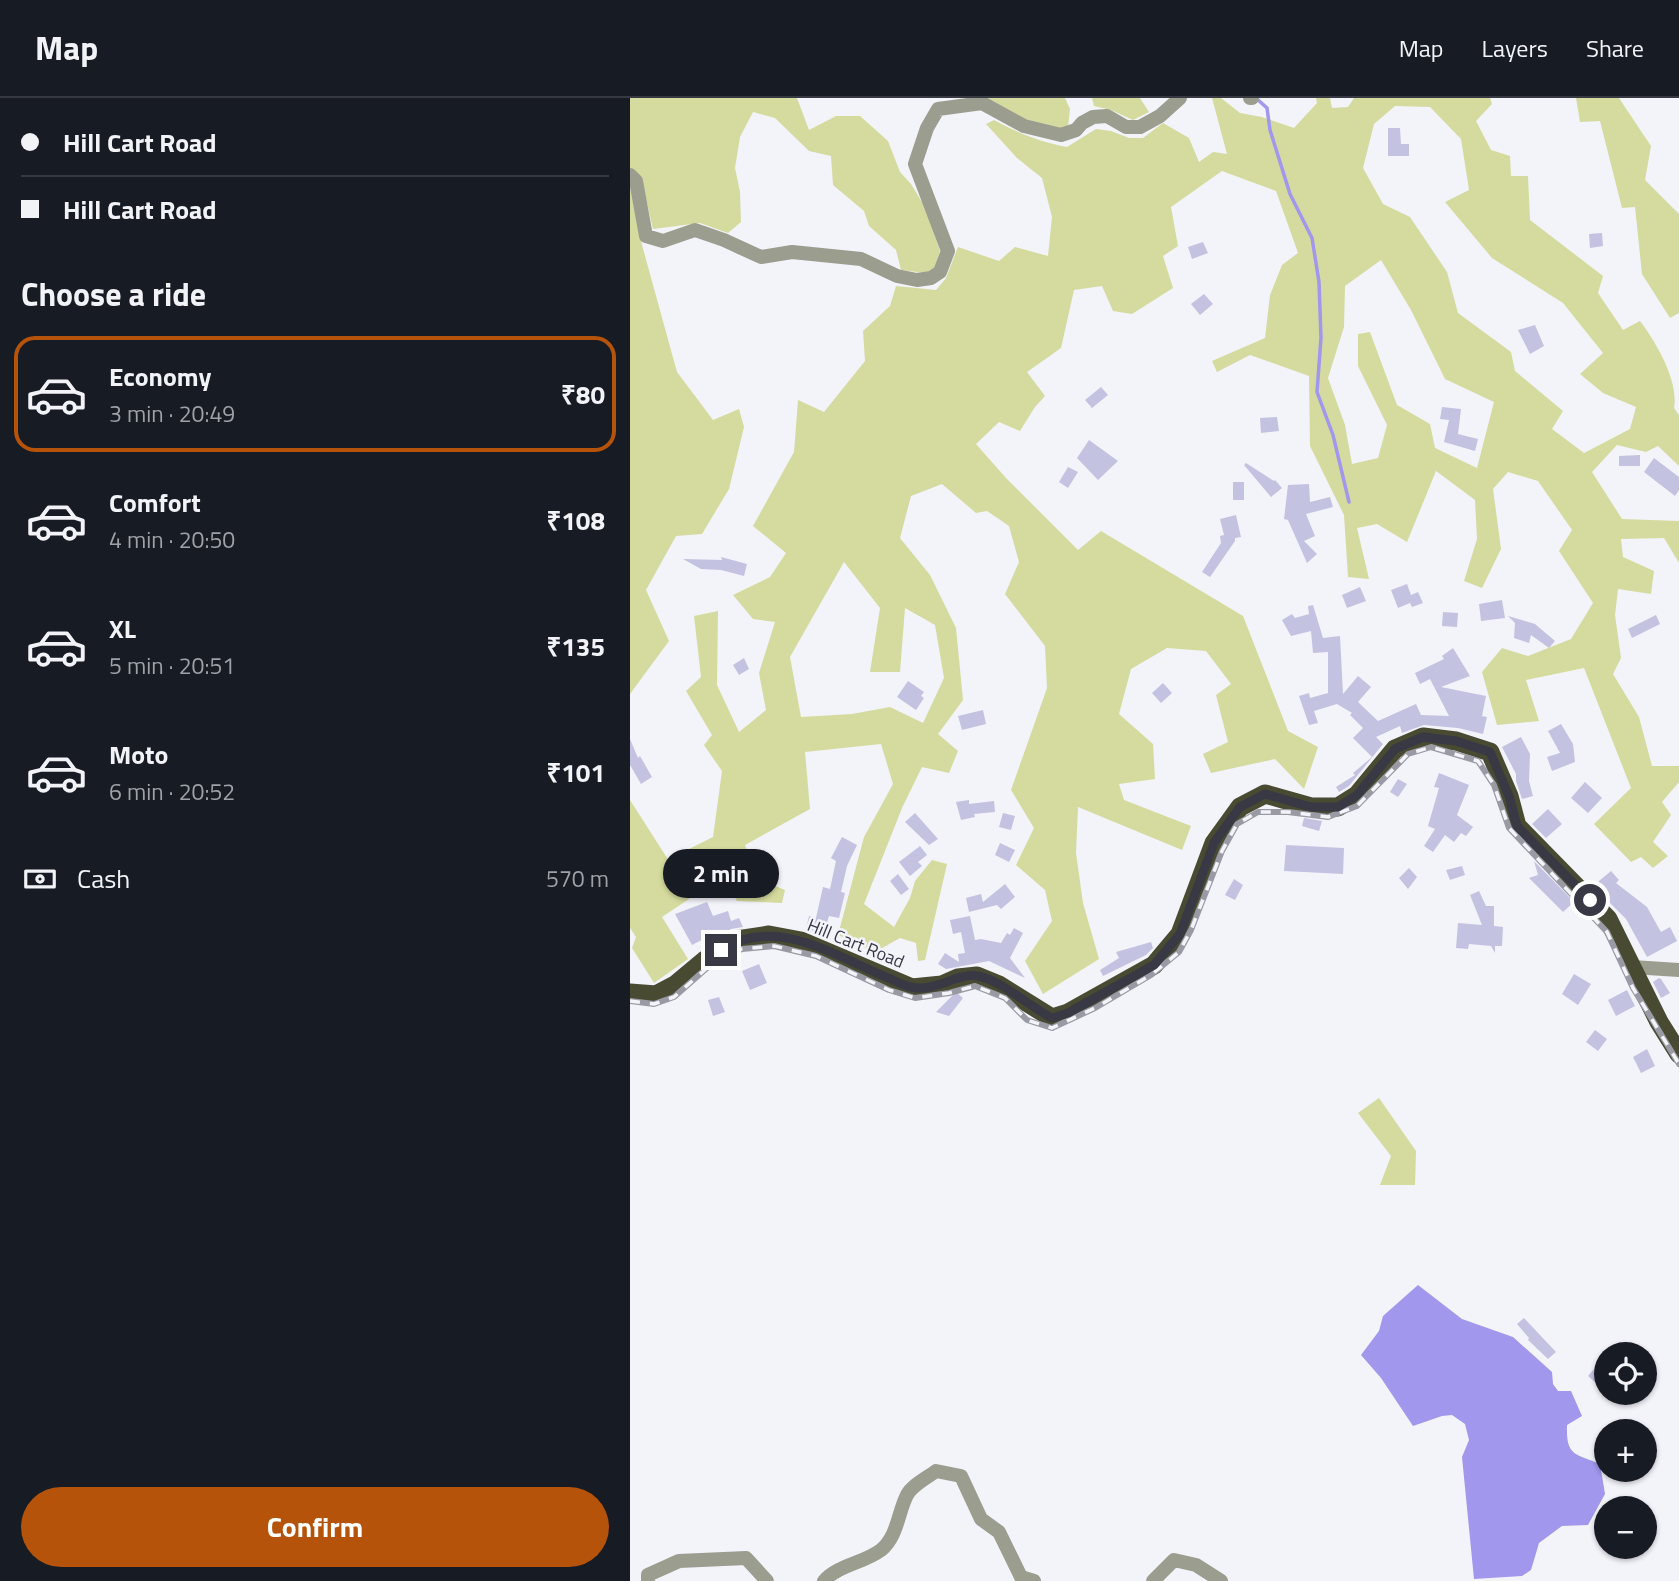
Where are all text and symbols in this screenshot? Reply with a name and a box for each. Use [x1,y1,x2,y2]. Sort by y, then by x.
text: Map [35,23,98,73]
text: Map [1399,30,1444,66]
text: Layers [1482,30,1548,66]
text: Share [1586,30,1644,66]
text: Hill Cart Road [63,123,217,162]
text: Hill Cart Road [63,190,217,229]
text: Choose a ride [21,270,206,318]
text: Economy [109,357,211,396]
icon: car [25,363,88,426]
text: ₹80 [561,375,605,414]
text: 3 min · 20:49 [109,396,235,431]
text: Comfort [109,483,201,522]
icon: car [25,489,88,552]
text: ₹108 [546,501,605,540]
text: 4 min · 20:50 [109,522,235,557]
text: XL [109,609,136,648]
icon: car [25,615,88,678]
text: ₹135 [546,627,605,666]
text: 5 min · 20:51 [109,648,235,683]
text: Moto [109,735,168,774]
icon: car [25,741,88,804]
text: ₹101 [546,753,605,792]
text: 6 min · 20:52 [109,774,235,809]
callout: 2 min [663,848,779,898]
text: 2 min [693,856,749,891]
text: Cash [77,859,130,898]
icon: cash [21,860,59,898]
text: 570 m [546,861,609,896]
route start [1574,884,1606,916]
street label: Hill Cart Road [803,911,909,975]
route end [705,934,737,966]
map controls [1594,1342,1657,1559]
button: locate [1594,1342,1657,1405]
button: + [1594,1419,1657,1482]
button: Confirm [21,1487,609,1567]
button: − [1594,1496,1657,1559]

